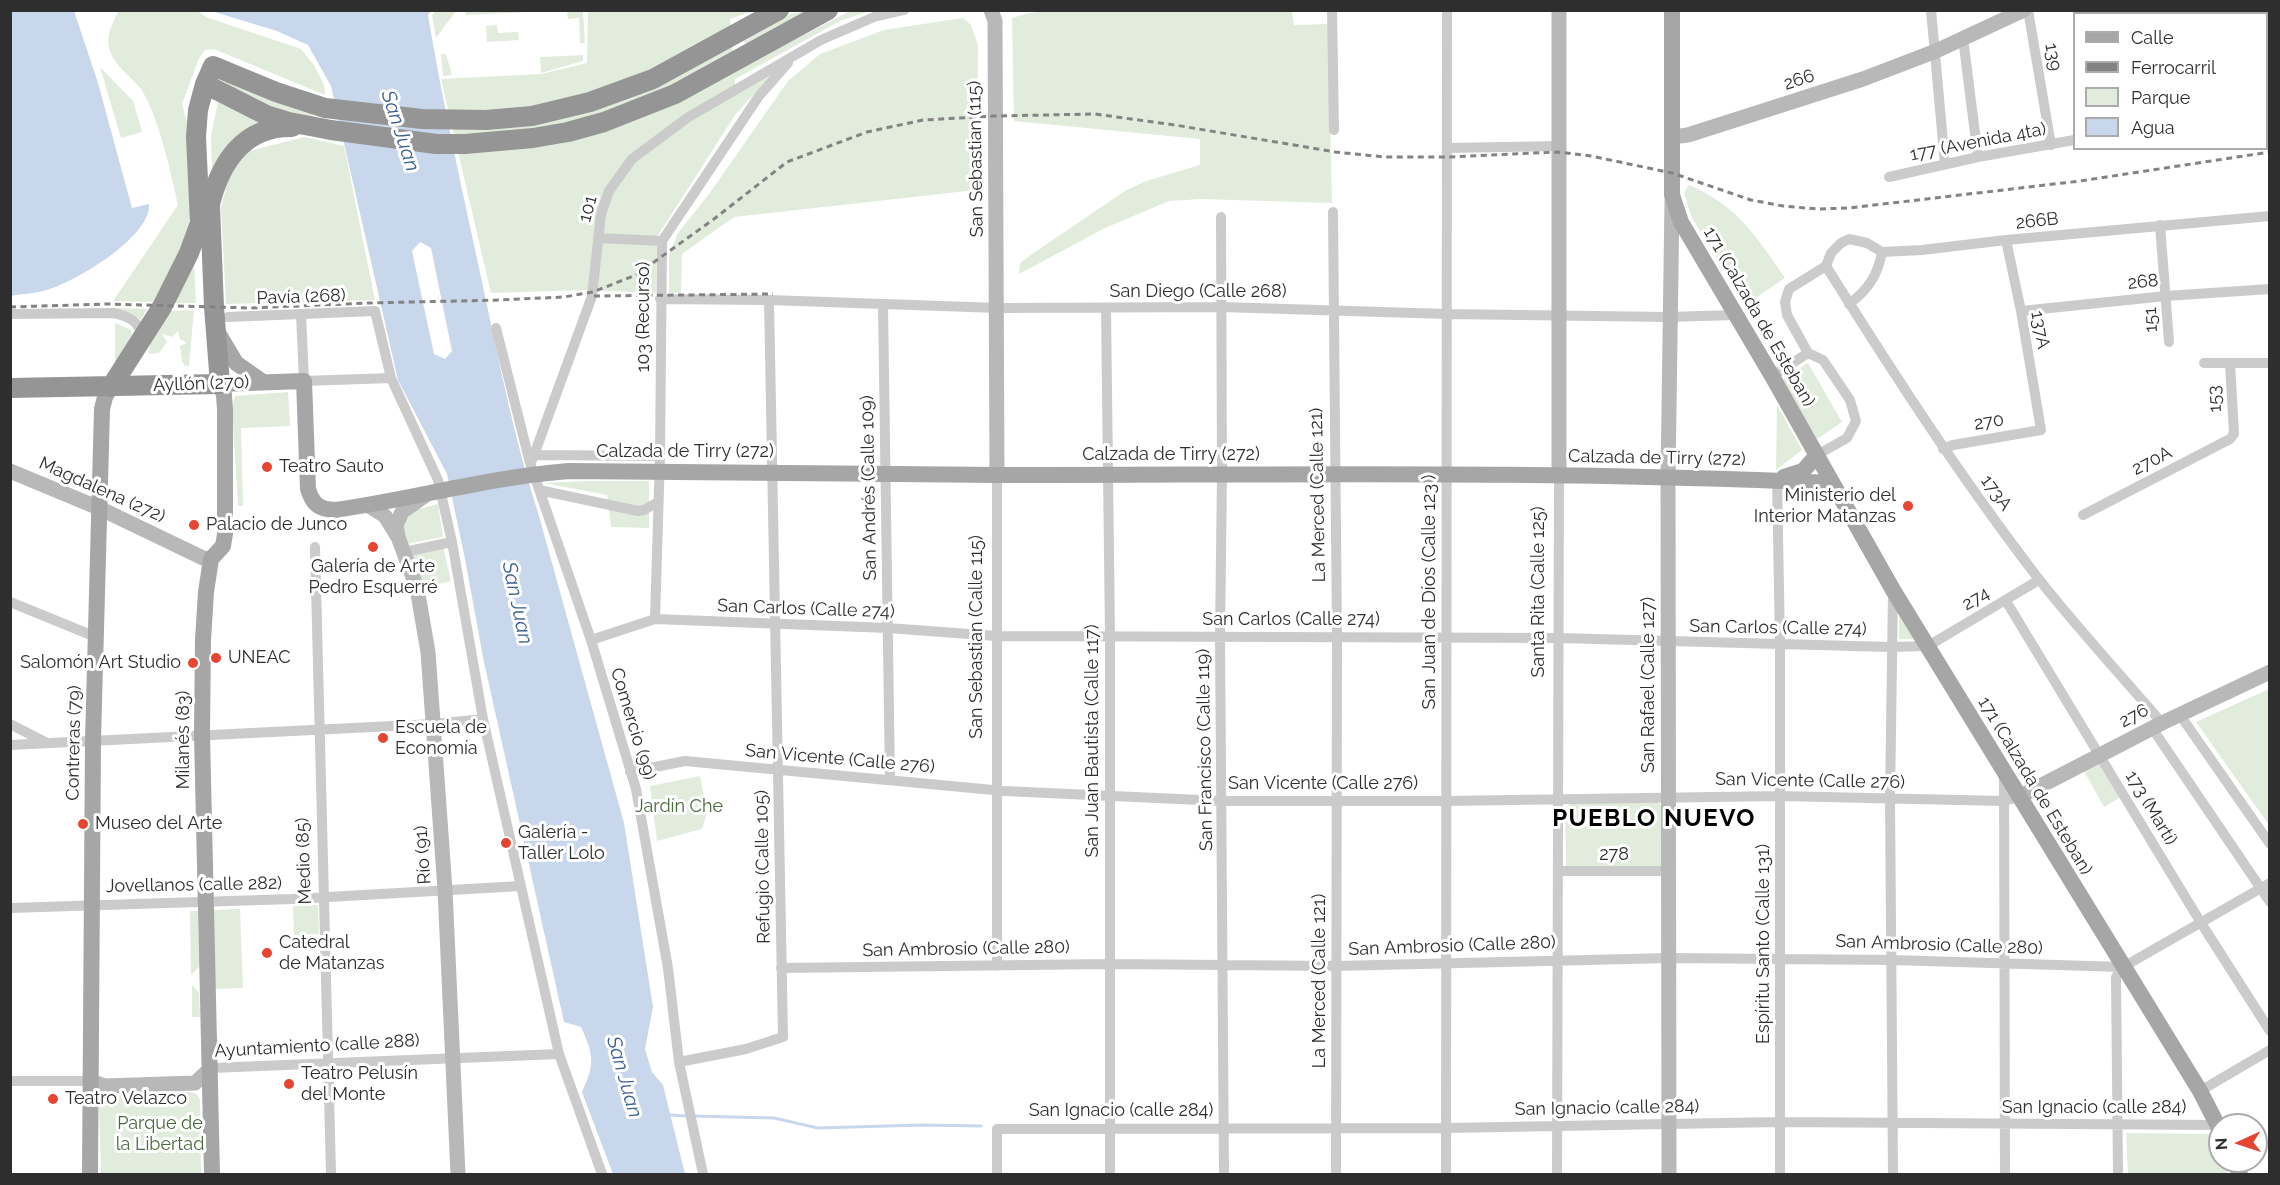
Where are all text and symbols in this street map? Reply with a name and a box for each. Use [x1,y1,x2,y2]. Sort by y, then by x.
legend [2073,12,2268,150]
text: Calle [2131,27,2174,48]
street label: 139 [2040,41,2066,73]
text: Ferrocarril [2131,57,2216,78]
street label: 266 [1781,65,1817,95]
street label: San Sebastian (115) [964,80,988,238]
text: Parque [2131,87,2190,108]
water label: San Juan [376,88,424,174]
text: Agua [2131,117,2175,138]
street label: 177 (Avenida 4ta) [1908,118,2048,166]
street label: 101 [574,193,602,225]
street label: 266B [2014,208,2060,234]
street label: 171 (Calzada de Esteban) [1699,223,1819,411]
street label: 103 (Recurso) [633,262,655,372]
street label: 268 [2127,270,2159,294]
street label: San Diego (Calle 268) [1110,281,1286,303]
street label: Pavía (268) [256,285,346,309]
street label: 151 [2140,307,2162,333]
street label: 137A [2026,309,2054,351]
street label: Ayllón (270) [153,372,249,396]
street label: 153 [2204,385,2226,413]
street label: San Andrés (Calle 109) [857,395,881,581]
street label: La Merced (Calle 121) [1306,408,1330,582]
street label: 270 [1973,409,2005,435]
street label: Calzada de Tirry (272) [596,441,774,463]
street label: 270A [2128,442,2176,480]
street label: Calzada de Tirry (272) [1082,444,1260,466]
street label: Calzada de Tirry (272) [1568,446,1746,470]
street label: Magdalena (272) [35,452,169,528]
place label: Teatro Sauto [279,456,384,478]
marker: Teatro Sauto [260,460,274,474]
street label: 173A [1976,471,2016,515]
street label: San Juan de Díos (Calle 123 ) [1419,475,1441,709]
place label: Ministerio del Interior Matanzas [1754,485,1896,528]
marker: Ministerio del Interior Matanzas [1901,499,1915,513]
street label: Santa Rita (Calle 125) [1528,507,1550,677]
place label: Palacio de Junco [206,514,347,536]
marker: Palacio de Junco [187,518,201,532]
street label: San Sebastian (Calle 115) [966,535,988,739]
marker: Galería de Arte Pedro Esquerré [366,540,380,554]
place label: Galería de Arte Pedro Esquerré [308,556,438,598]
water label: San Juan [497,560,537,646]
street label: 274 [1959,583,1993,615]
street label: San Carlos (Calle 274) [717,595,895,623]
street label: San Rafael (Calle 127) [1638,597,1660,773]
street label: San Carlos (Calle 274) [1202,609,1380,631]
street label: San Carlos (Calle 274) [1689,616,1867,640]
street label: San Juan Bautista (Calle 117) [1082,625,1104,857]
place label: UNEAC [228,647,290,669]
street label: San Francisco (Calle 119) [1192,649,1218,851]
marker: UNEAC [209,651,223,665]
place label: Salomón Art Studio [20,652,181,674]
marker: Salomón Art Studio [186,656,200,670]
street label: Comercio (99) [606,665,660,783]
street label: Contreras (79) [62,685,86,801]
street label: Milanés (83) [173,691,195,789]
street label: 171 (Calzada de Esteban) [1973,693,2097,879]
street label: 276 [2116,699,2152,733]
place label: Escuela de Economía [395,717,487,760]
marker: Escuela de Economía [376,731,390,745]
street label: San Vicente (Calle 276) [744,740,936,778]
street label: 173 (Martí) [2120,767,2182,849]
street label: San Vicente (Calle 276) [1715,769,1905,793]
street label: San Vicente (Calle 276) [1228,773,1418,795]
street label: Refugio (Calle 105) [751,790,775,944]
park label: Jardín Che [635,796,723,818]
district label: PUEBLO NUEVO [1552,805,1756,833]
place label: Museo del Arte [95,813,222,835]
marker: Museo del Arte [76,817,90,831]
street label: Medio (85) [292,817,316,905]
place label: Galería - Taller Lolo [518,822,605,864]
street label: Río (91) [410,825,436,885]
marker: Galería - Taller Lolo [499,836,513,850]
street label: 278 [1599,844,1629,866]
street label: Espíritu Santo (Calle 131) [1753,844,1775,1044]
street label: Jovellanos (calle 282) [106,873,282,897]
street label: La Merced (Calle 121) [1309,894,1331,1068]
street label: San Ambrosio (Calle 280) [1835,931,2043,959]
place label: Catedral de Matanzas [279,932,384,974]
street label: San Ambrosio (Calle 280) [1348,932,1556,960]
street label: San Ambrosio (Calle 280) [862,936,1070,962]
marker: Catedral de Matanzas [260,946,274,960]
street label: Ayuntamiento (calle 288) [214,1030,420,1062]
water label: San Juan [601,1034,647,1120]
place label: Teatro Pelusín del Monte [301,1063,418,1106]
marker: Teatro Pelusín del Monte [282,1077,296,1091]
place label: Teatro Velazco [65,1088,187,1110]
marker: Teatro Velazco [46,1092,60,1106]
street label: San Ignacio (calle 284) [1515,1096,1699,1120]
street label: San Ignacio (calle 284) [2002,1097,2186,1119]
street label: San Ignacio (calle 284) [1029,1100,1213,1122]
park label: Parque de la Libertad [116,1113,204,1156]
north arrow [2208,1113,2268,1173]
text: N [2212,1137,2231,1150]

